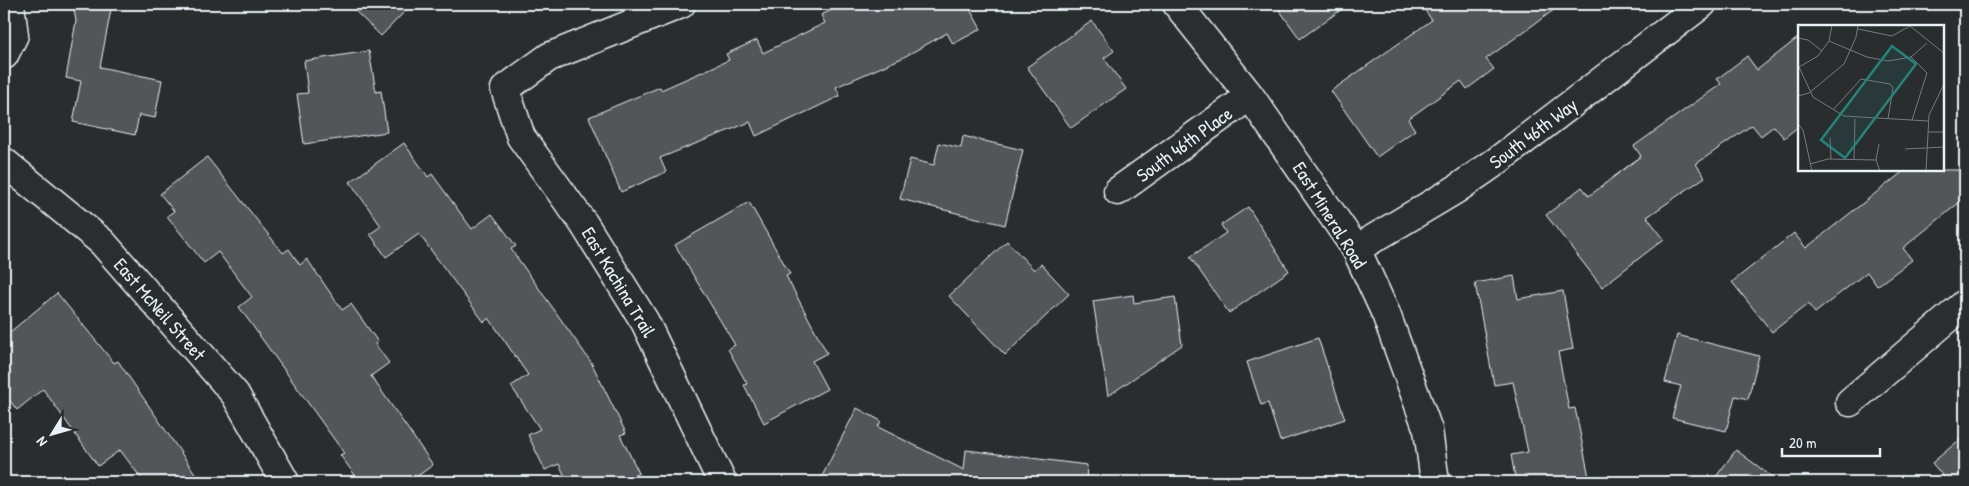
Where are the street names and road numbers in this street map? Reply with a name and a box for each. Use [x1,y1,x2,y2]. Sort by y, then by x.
street label: South 46th Way [1484,91,1582,175]
street label: South 46th Place [1131,100,1238,188]
street label: East Mineral Road [1287,157,1373,274]
street label: East Kachina Trail [576,222,663,343]
street label: East McNeil Street [108,252,212,366]

